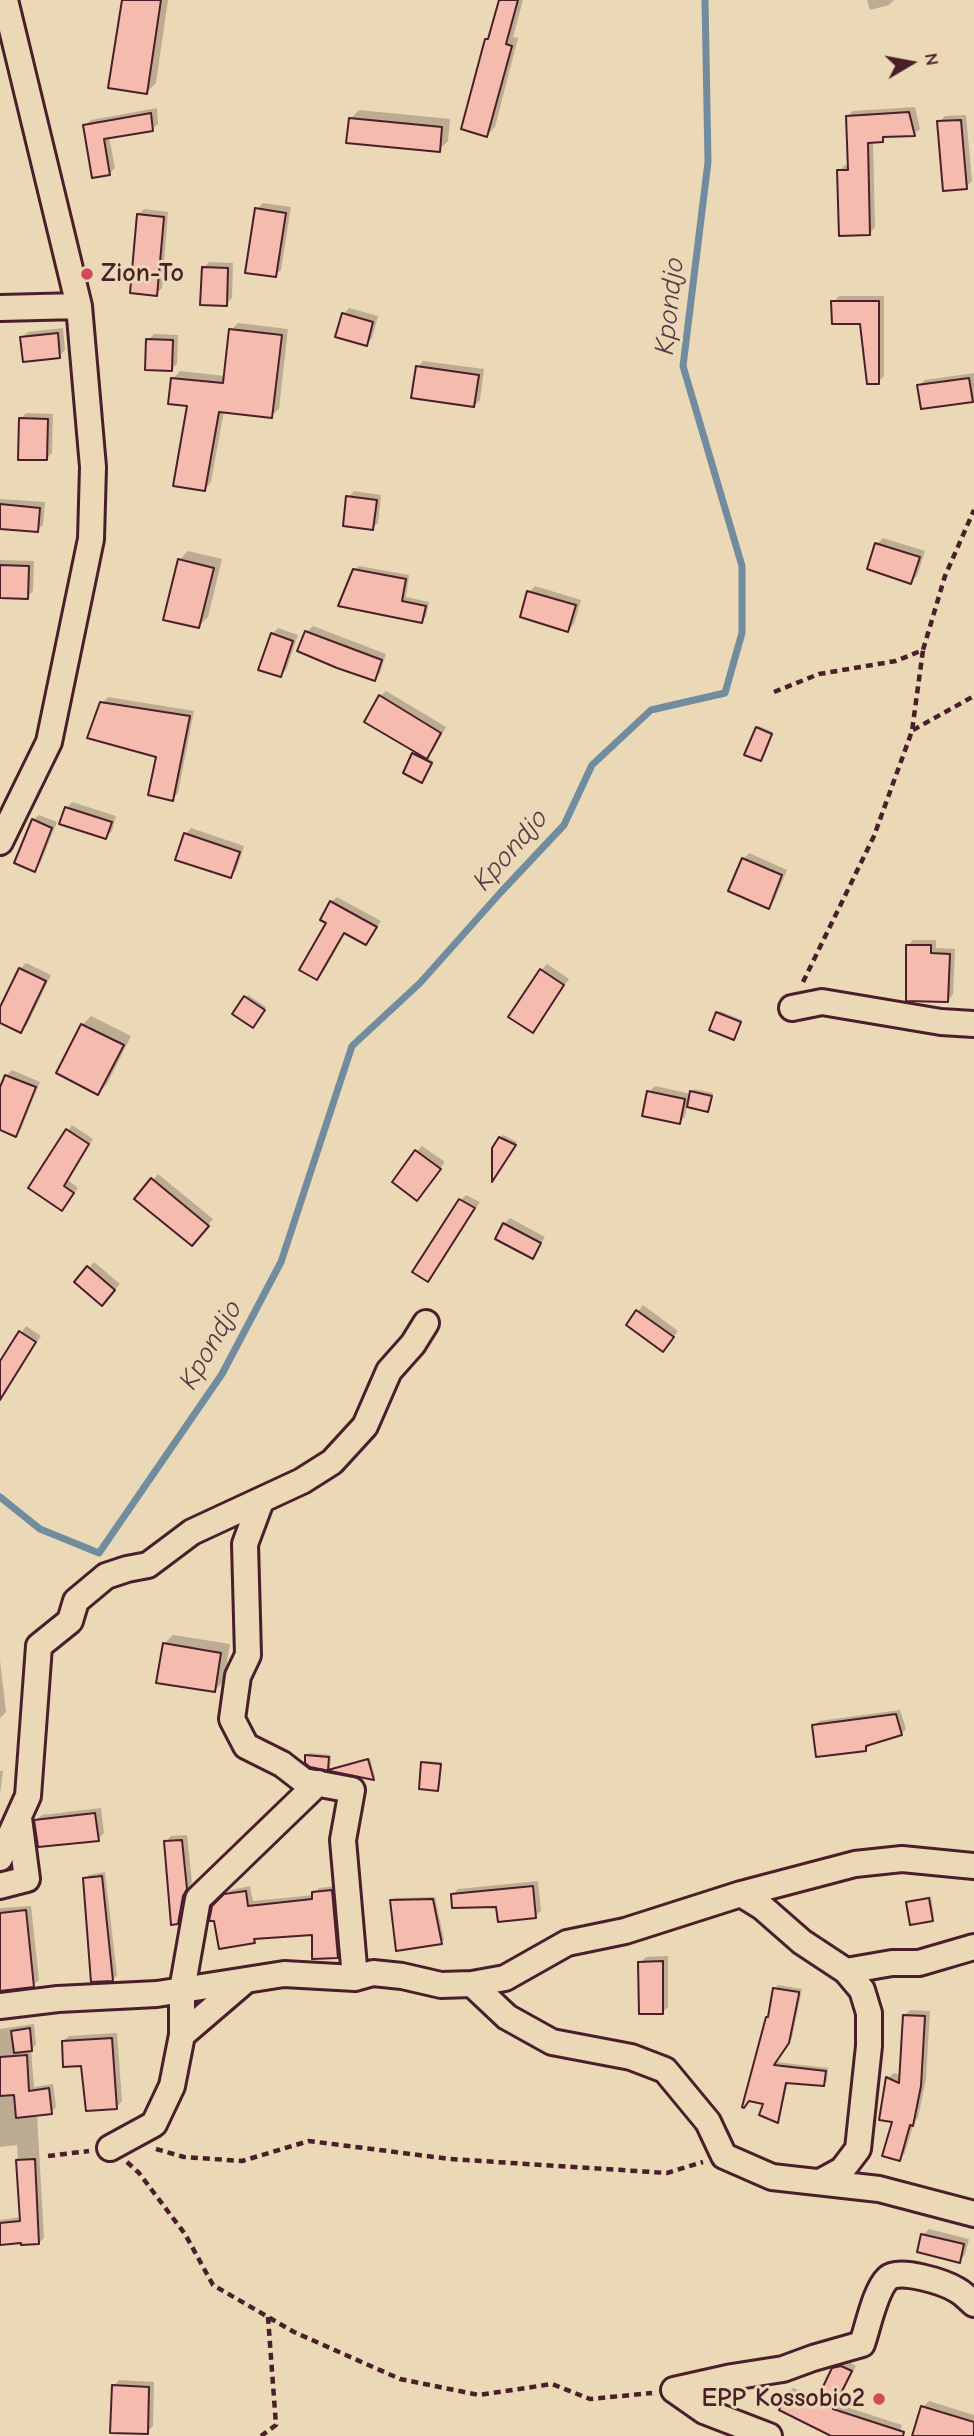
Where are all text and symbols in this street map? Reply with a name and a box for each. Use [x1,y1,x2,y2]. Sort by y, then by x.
north arrow [876,28,946,98]
text: N [920,51,944,67]
water label: Kpondjo [648,256,692,356]
place label: Zion-To [101,258,184,290]
marker: Zion-To [79,266,95,282]
water label: Kpondjo [466,802,556,898]
water label: Kpondjo [172,1294,250,1396]
place label: EPP Kossobio2 [702,2383,865,2415]
marker: EPP Kossobio2 [871,2391,887,2407]

